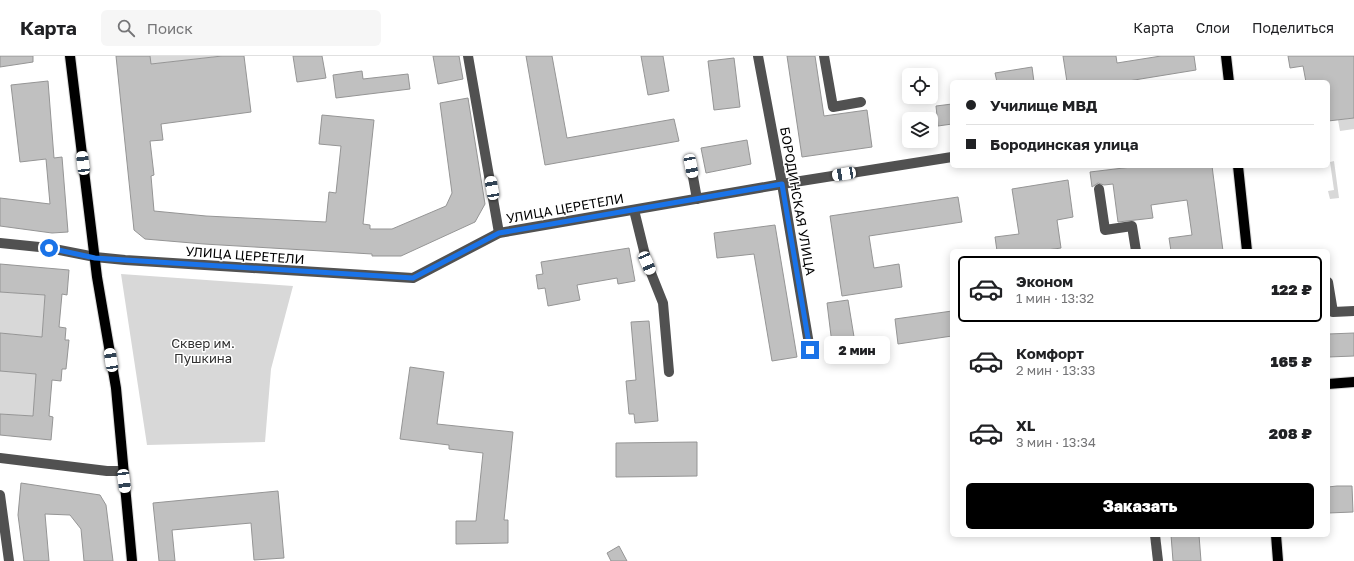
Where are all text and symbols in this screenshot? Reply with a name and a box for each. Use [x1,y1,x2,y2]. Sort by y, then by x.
search box [101,10,381,46]
text: Карта [20,16,77,39]
icon: search [115,17,137,39]
text: Поиск [147,19,193,37]
text: Карта [1133,19,1174,36]
text: Слои [1196,19,1230,36]
text: Поделиться [1252,19,1334,36]
map controls [902,68,938,148]
button: locate [902,68,938,104]
text: Училище МВД [990,96,1097,114]
button: layers [902,112,938,148]
street label: БОРОДИНСКАЯ УЛИЦА [777,126,819,277]
text: Бородинская улица [990,135,1138,153]
car [76,150,90,176]
car [683,153,699,179]
car [831,166,857,182]
car [484,175,500,201]
street label: УЛИЦА ЦЕРЕТЕЛИ [505,190,625,226]
route start [40,239,58,257]
street label: УЛИЦА ЦЕРЕТЕЛИ [185,243,305,267]
car [637,250,657,276]
icon: car [968,271,1004,307]
text: Эконом [1016,272,1073,290]
text: 122 ₽ [1271,280,1312,298]
text: 1 мин · 13:32 [1016,290,1094,306]
park label: Сквер им. Пушкина [171,335,235,366]
callout: 2 мин [824,336,890,364]
route end [801,341,819,359]
text: 2 мин [839,342,876,358]
icon: car [968,343,1004,379]
text: Комфорт [1016,344,1084,362]
car [103,347,119,373]
text: 165 ₽ [1271,352,1312,370]
text: 2 мин · 13:33 [1016,362,1095,378]
icon: car [968,415,1004,451]
text: XL [1016,416,1035,434]
text: 208 ₽ [1269,424,1312,442]
text: 3 мин · 13:34 [1016,434,1096,450]
car [117,468,131,494]
button: Заказать [966,483,1314,529]

